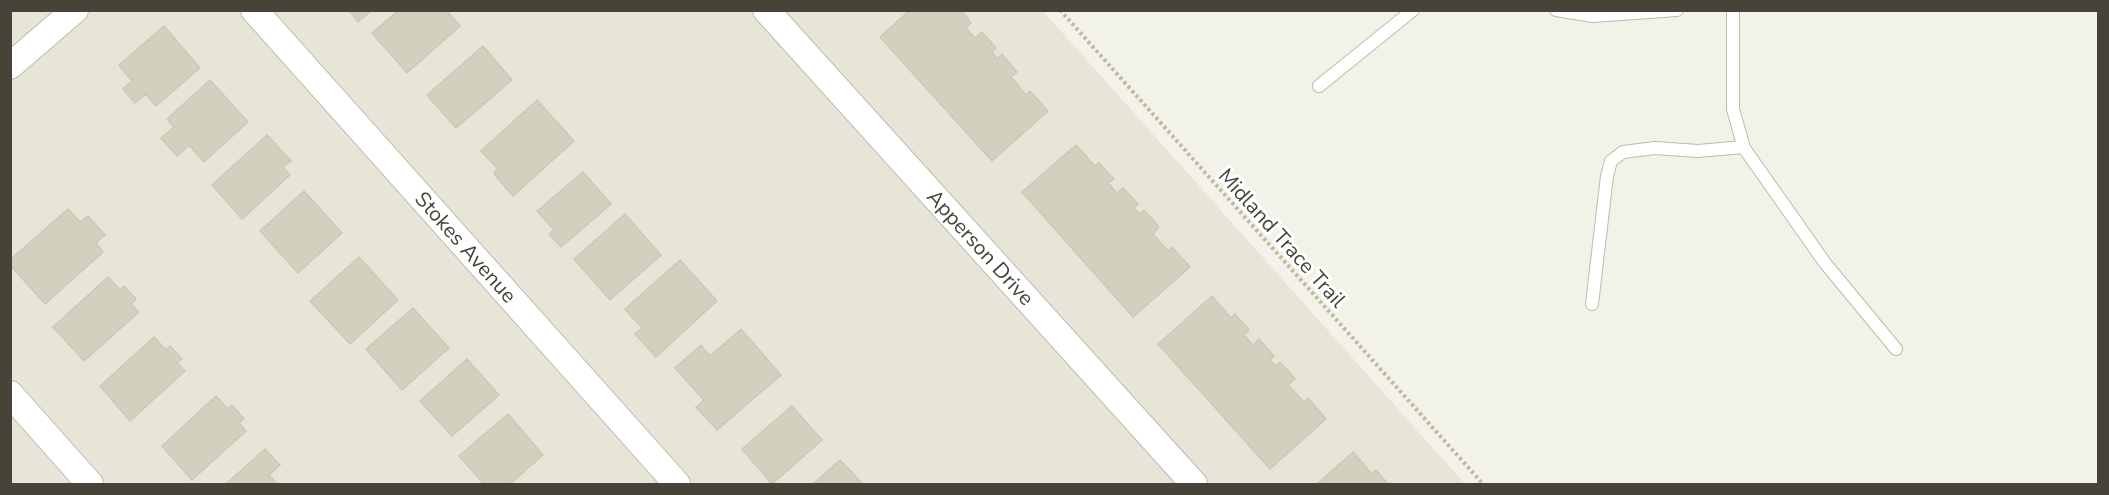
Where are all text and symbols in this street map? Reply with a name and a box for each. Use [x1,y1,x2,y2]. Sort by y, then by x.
street label: Midland Trace Trail [1212,162,1353,314]
street label: Apperson Drive [921,183,1040,312]
street label: Stokes Avenue [409,186,523,309]

